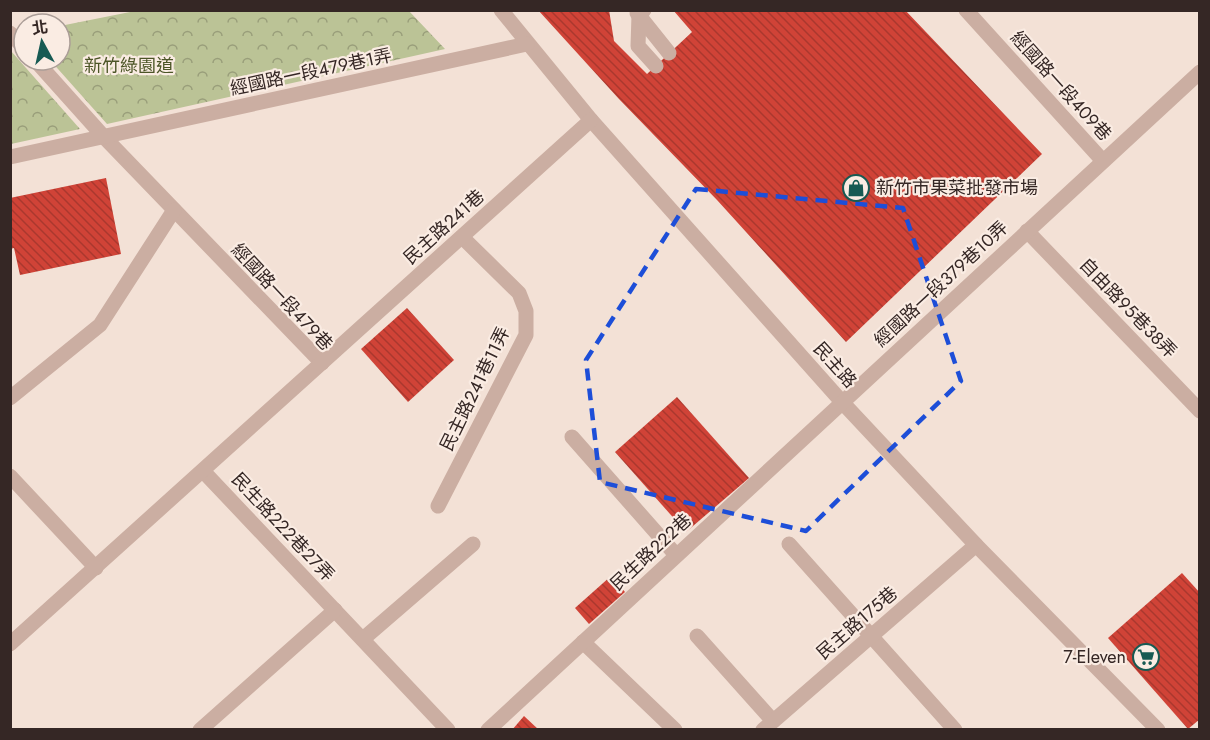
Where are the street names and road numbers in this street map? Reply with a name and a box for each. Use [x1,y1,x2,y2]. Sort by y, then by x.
street label: 經國路一段409巷 [1005,25,1117,147]
street label: 經國路一段479巷1弄 [228,42,394,102]
street label: 民主路241巷 [398,184,490,270]
street label: 經國路一段379巷10弄 [868,215,1014,353]
street label: 經國路一段479巷 [225,238,339,356]
street label: 自由路95巷38弄 [1073,252,1183,364]
street label: 民主路241巷11弄 [434,323,516,455]
street label: 民主路 [807,336,863,394]
street label: 民生路222巷27弄 [226,467,340,587]
street label: 民生路222巷 [605,507,697,597]
street label: 民主路175巷 [811,580,903,666]

